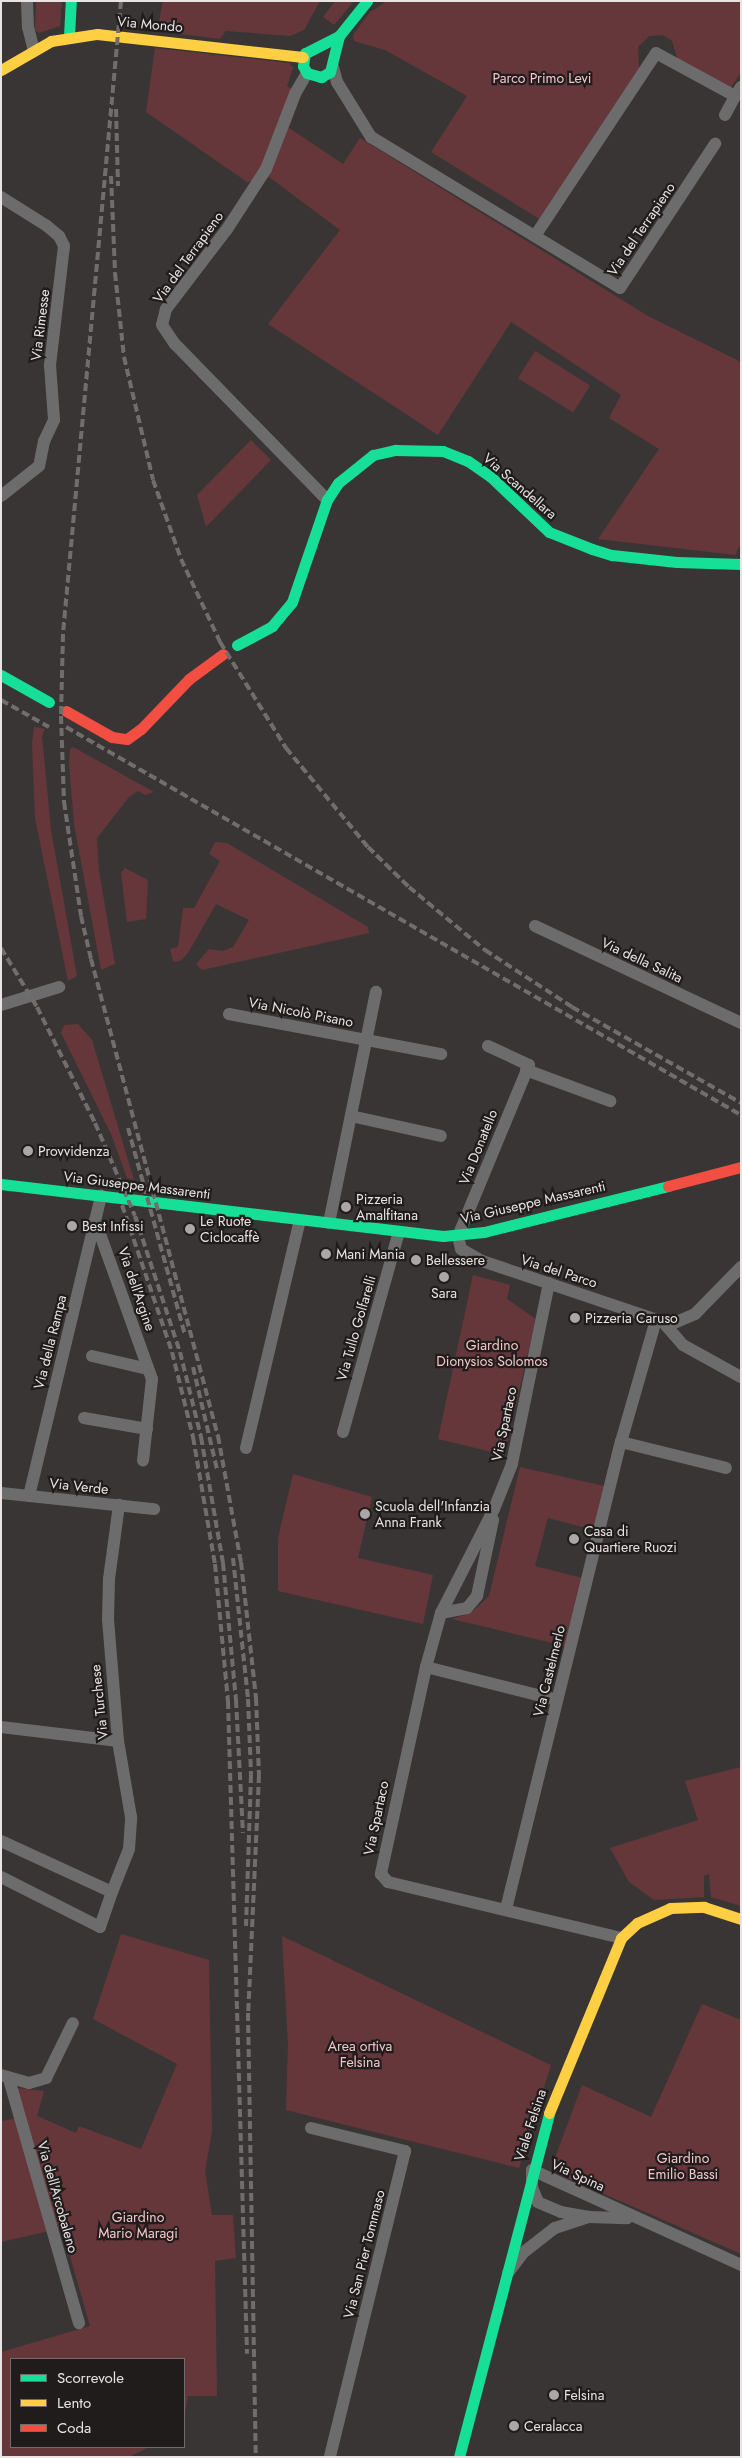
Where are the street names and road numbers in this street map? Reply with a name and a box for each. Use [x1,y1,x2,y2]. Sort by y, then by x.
street label: Via Mondo [117,13,183,35]
street label: Via del Terrapieno [604,179,678,279]
street label: Via del Terrapieno [149,208,227,306]
street label: Via Rimesse [27,288,53,362]
street label: Via Scandellara [480,449,560,523]
street label: Via della Salita [599,934,685,986]
street label: Via Nicolò Pisano [247,994,355,1030]
street label: Via Donatello [455,1107,501,1187]
street label: Via Giuseppe Massarenti [62,1168,212,1202]
street label: Via Giuseppe Massarenti [459,1177,607,1227]
street label: Via dell'Argine [115,1245,159,1333]
street label: Via del Parco [519,1251,599,1291]
street label: Via Tullo Golfarelli [333,1273,379,1383]
street label: Via della Rampa [30,1293,70,1391]
street label: Via Spartaco [488,1385,520,1463]
street label: Via Verde [49,1475,109,1497]
street label: Via Castelmerlo [530,1624,568,1718]
street label: Via Turchese [87,1664,111,1740]
street label: Via Spartaco [360,1779,392,1857]
street label: Viale Felsina [510,2087,550,2163]
street label: Via dell'Arcobaleno [34,2139,82,2255]
street label: Via Spina [549,2155,607,2195]
street label: Via San Pier Tommaso [340,2188,388,2320]

